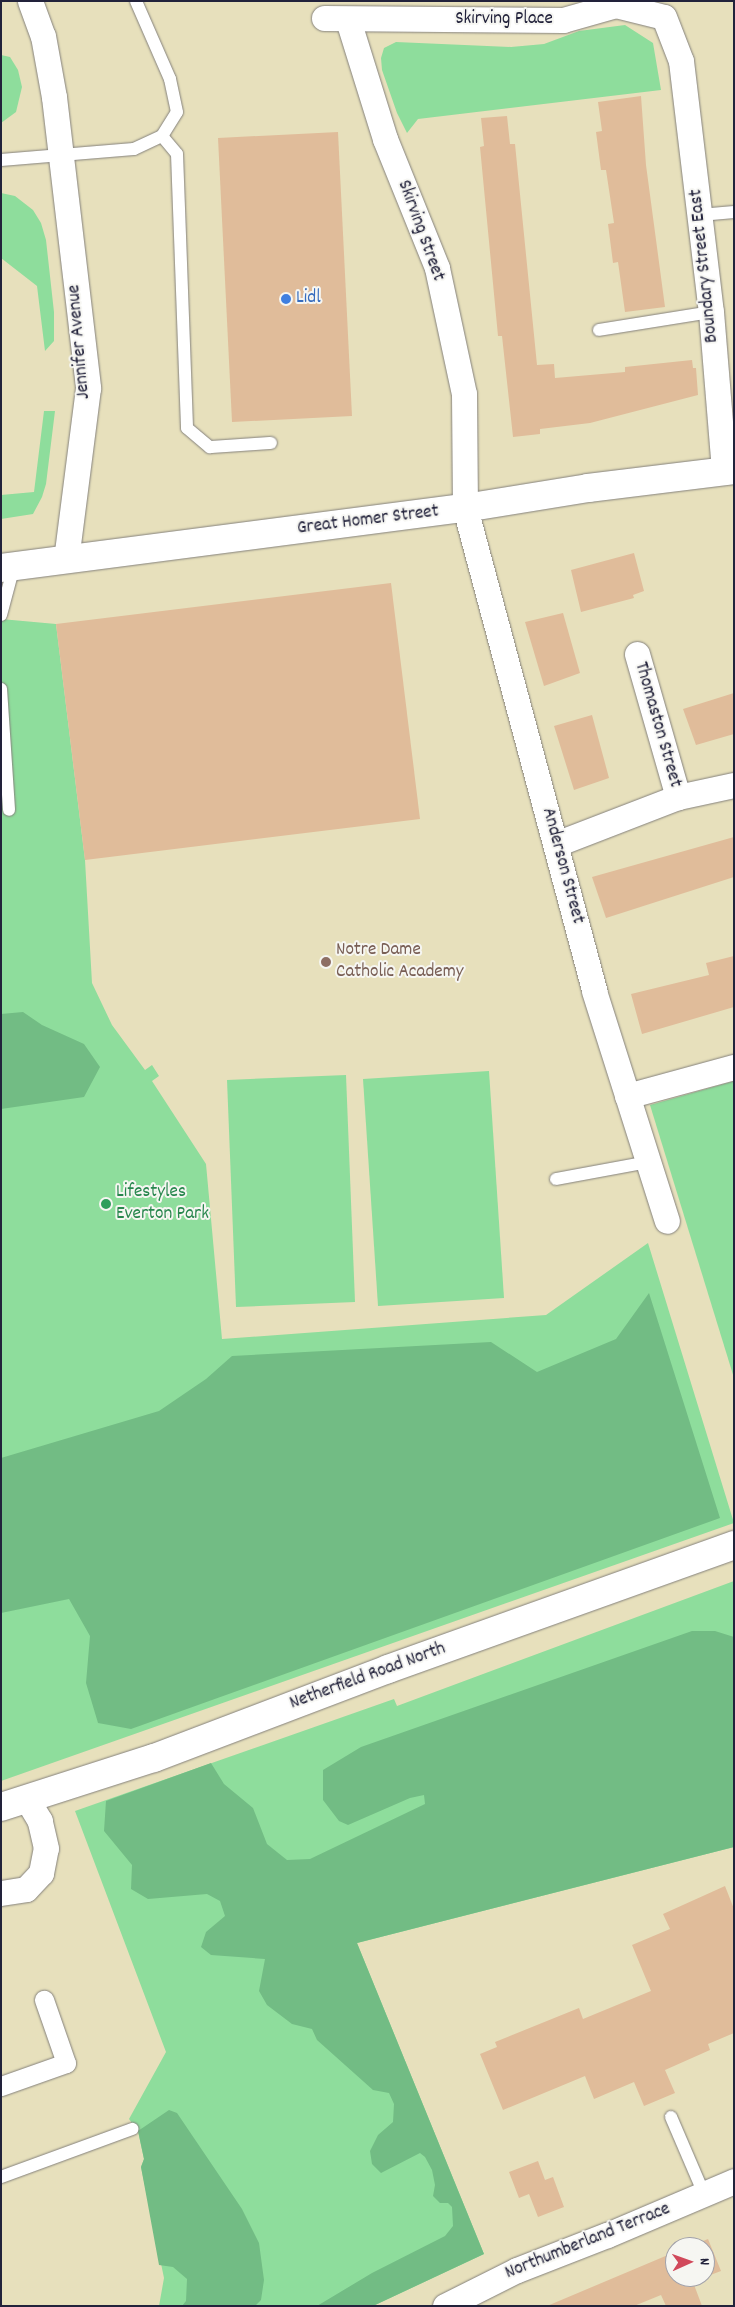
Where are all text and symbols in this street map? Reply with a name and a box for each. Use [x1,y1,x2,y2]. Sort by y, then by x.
street label: Skirving Place [455,9,553,31]
street label: Skirving Street [391,177,449,285]
street label: Boundary Street East [686,188,724,344]
street label: Jennifer Avenue [64,284,96,400]
place label: Lidl [296,288,321,310]
marker: Lidl [280,293,292,305]
street label: Great Homer Street [296,501,440,541]
street label: Thomaston Street [628,660,686,790]
street label: Anderson Street [536,805,588,927]
place label: Notre Dame Catholic Academy [336,940,463,984]
marker: Notre Dame Catholic Academy [320,956,332,968]
place label: Lifestyles Everton Park [116,1182,209,1226]
marker: Lifestyles Everton Park [100,1198,112,1210]
street label: Netherfield Road North [287,1638,449,1716]
street label: Northumberland Terrace [502,2198,674,2286]
north arrow [665,2237,715,2287]
text: N [694,2258,714,2265]

